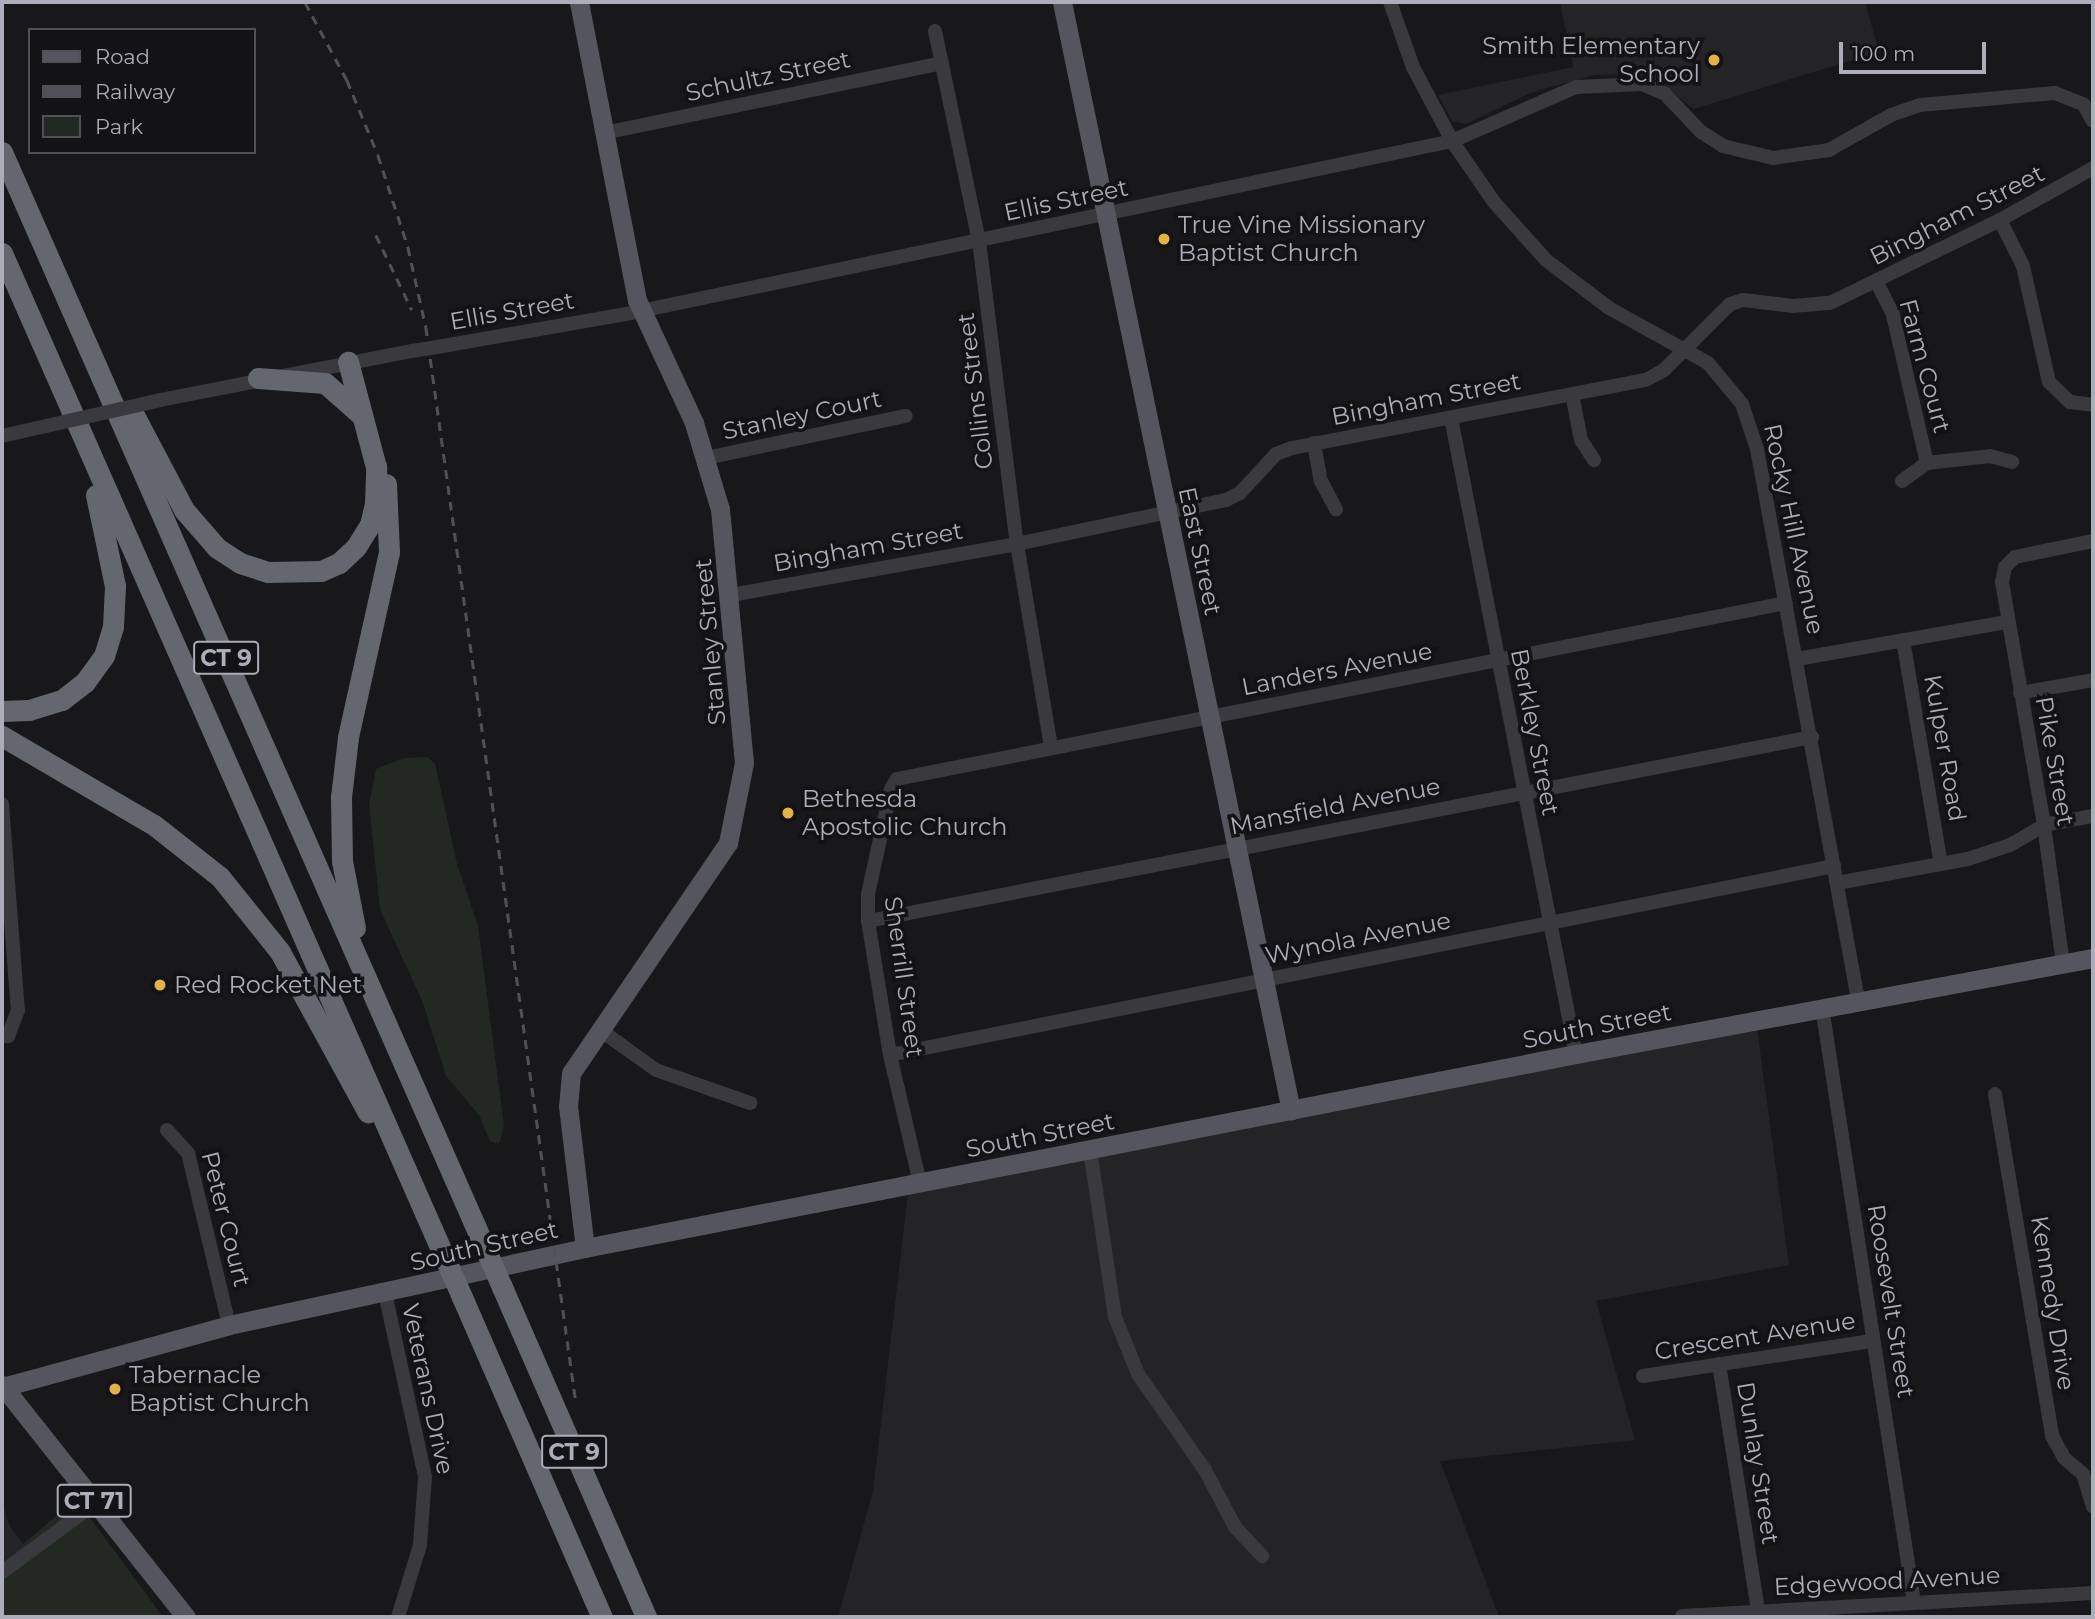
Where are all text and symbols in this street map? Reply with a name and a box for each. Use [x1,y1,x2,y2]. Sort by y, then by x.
legend [28,28,256,154]
scale bar [1843,28,1990,72]
place label: Smith Elementary School [1482,32,1700,88]
text: 100 m [1852,41,1915,66]
text: Road [95,44,150,69]
street label: Schultz Street [683,44,853,108]
marker: Smith Elementary School [1706,52,1722,68]
text: Railway [95,79,175,104]
text: Park [95,114,143,139]
street label: Bingham Street [1865,159,2049,271]
street label: Ellis Street [1001,173,1131,227]
place label: True Vine Missionary Baptist Church [1178,211,1425,267]
marker: True Vine Missionary Baptist Church [1156,231,1172,247]
street label: Ellis Street [447,286,577,336]
street label: Farm Court [1893,296,1957,436]
street label: Collins Street [951,311,999,471]
street label: Bingham Street [1329,367,1523,431]
street label: Stanley Court [720,384,884,446]
street label: Rocky Hill Avenue [1758,421,1830,637]
street label: East Street [1172,484,1228,618]
street label: Bingham Street [771,516,965,578]
street label: Stanley Street [688,558,732,726]
street label: Landers Avenue [1239,636,1435,702]
road number: CT 9 [193,638,259,678]
street label: Berkley Street [1505,646,1565,818]
street label: Kulper Road [1918,672,1972,824]
street label: Pike Street [2029,694,2081,828]
street label: Mansfield Avenue [1227,771,1443,841]
place label: Bethesda Apostolic Church [802,785,1008,841]
marker: Bethesda Apostolic Church [780,805,796,821]
street label: Sherrill Street [878,895,930,1059]
street label: Wynola Avenue [1263,906,1453,970]
place label: Red Rocket Net [174,971,362,999]
marker: Red Rocket Net [152,977,168,993]
street label: South Street [1520,997,1674,1055]
street label: South Street [963,1106,1117,1164]
street label: Peter Court [195,1148,257,1290]
street label: Roosevelt Street [1861,1202,1921,1400]
street label: Kennedy Drive [2025,1214,2081,1392]
street label: South Street [407,1215,561,1277]
street label: Veterans Drive [396,1301,460,1477]
street label: Crescent Avenue [1652,1306,1858,1366]
place label: Tabernacle Baptist Church [129,1361,310,1417]
street label: Dunlay Street [1731,1380,1785,1546]
marker: Tabernacle Baptist Church [107,1381,123,1397]
road number: CT 9 [541,1432,607,1471]
road number: CT 71 [56,1482,132,1520]
street label: Edgewood Avenue [1773,1561,2001,1601]

